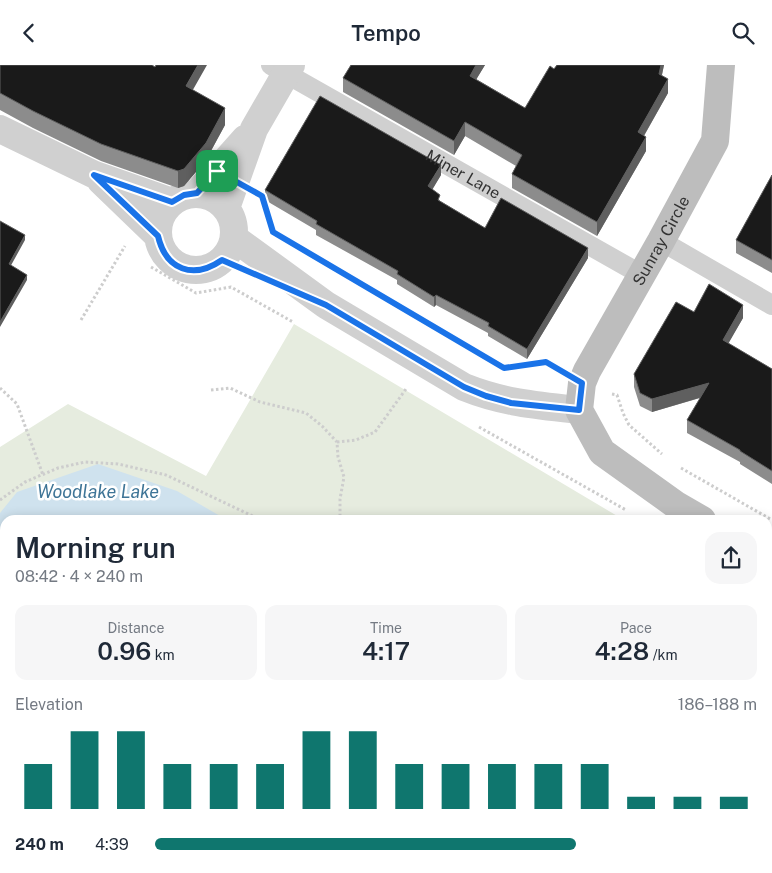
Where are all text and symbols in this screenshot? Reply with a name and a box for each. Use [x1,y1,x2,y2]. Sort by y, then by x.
icon: back [15,19,43,47]
icon: search [729,19,757,47]
text: Tempo [351,20,421,46]
street label: Miner Lane [422,146,504,203]
pin [196,150,238,192]
icon: arrive [203,157,231,185]
street label: Sunray Circle [629,193,694,289]
water label: Woodlake Lake [37,481,159,502]
text: Morning run [15,531,176,564]
button: share [705,532,757,584]
text: 08:42 · 4 × 240 m [15,567,143,586]
text: Distance [108,620,164,636]
text: Time [370,620,402,636]
text: Pace [620,620,652,636]
text: 0.96 [97,636,151,666]
text: 4:17 [362,636,410,666]
text: 4:28 [594,636,649,666]
text: km [151,647,175,663]
text: /km [649,647,678,663]
text: Elevation [15,695,83,714]
text: 186–188 m [678,695,757,714]
text: 240 m [15,835,64,854]
text: 4:39 [95,835,129,854]

